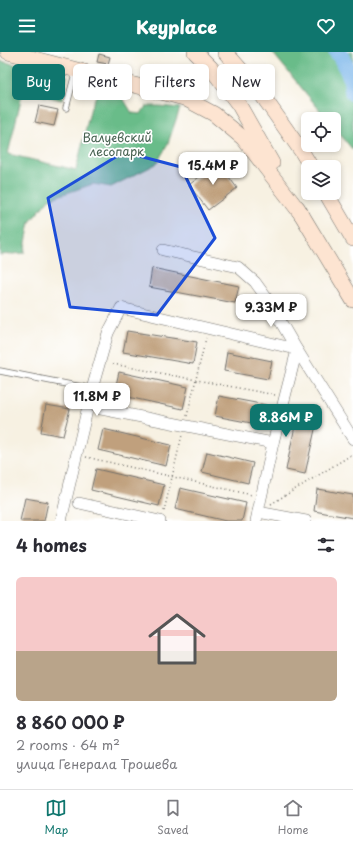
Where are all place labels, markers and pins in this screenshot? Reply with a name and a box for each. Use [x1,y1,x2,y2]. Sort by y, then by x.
pin: 15.4M ₽ [176,152,250,186]
pin: 9.33M ₽ [234,294,308,328]
pin: 11.8M ₽ [60,383,134,417]
pin: 8.86M ₽ [249,404,323,438]

